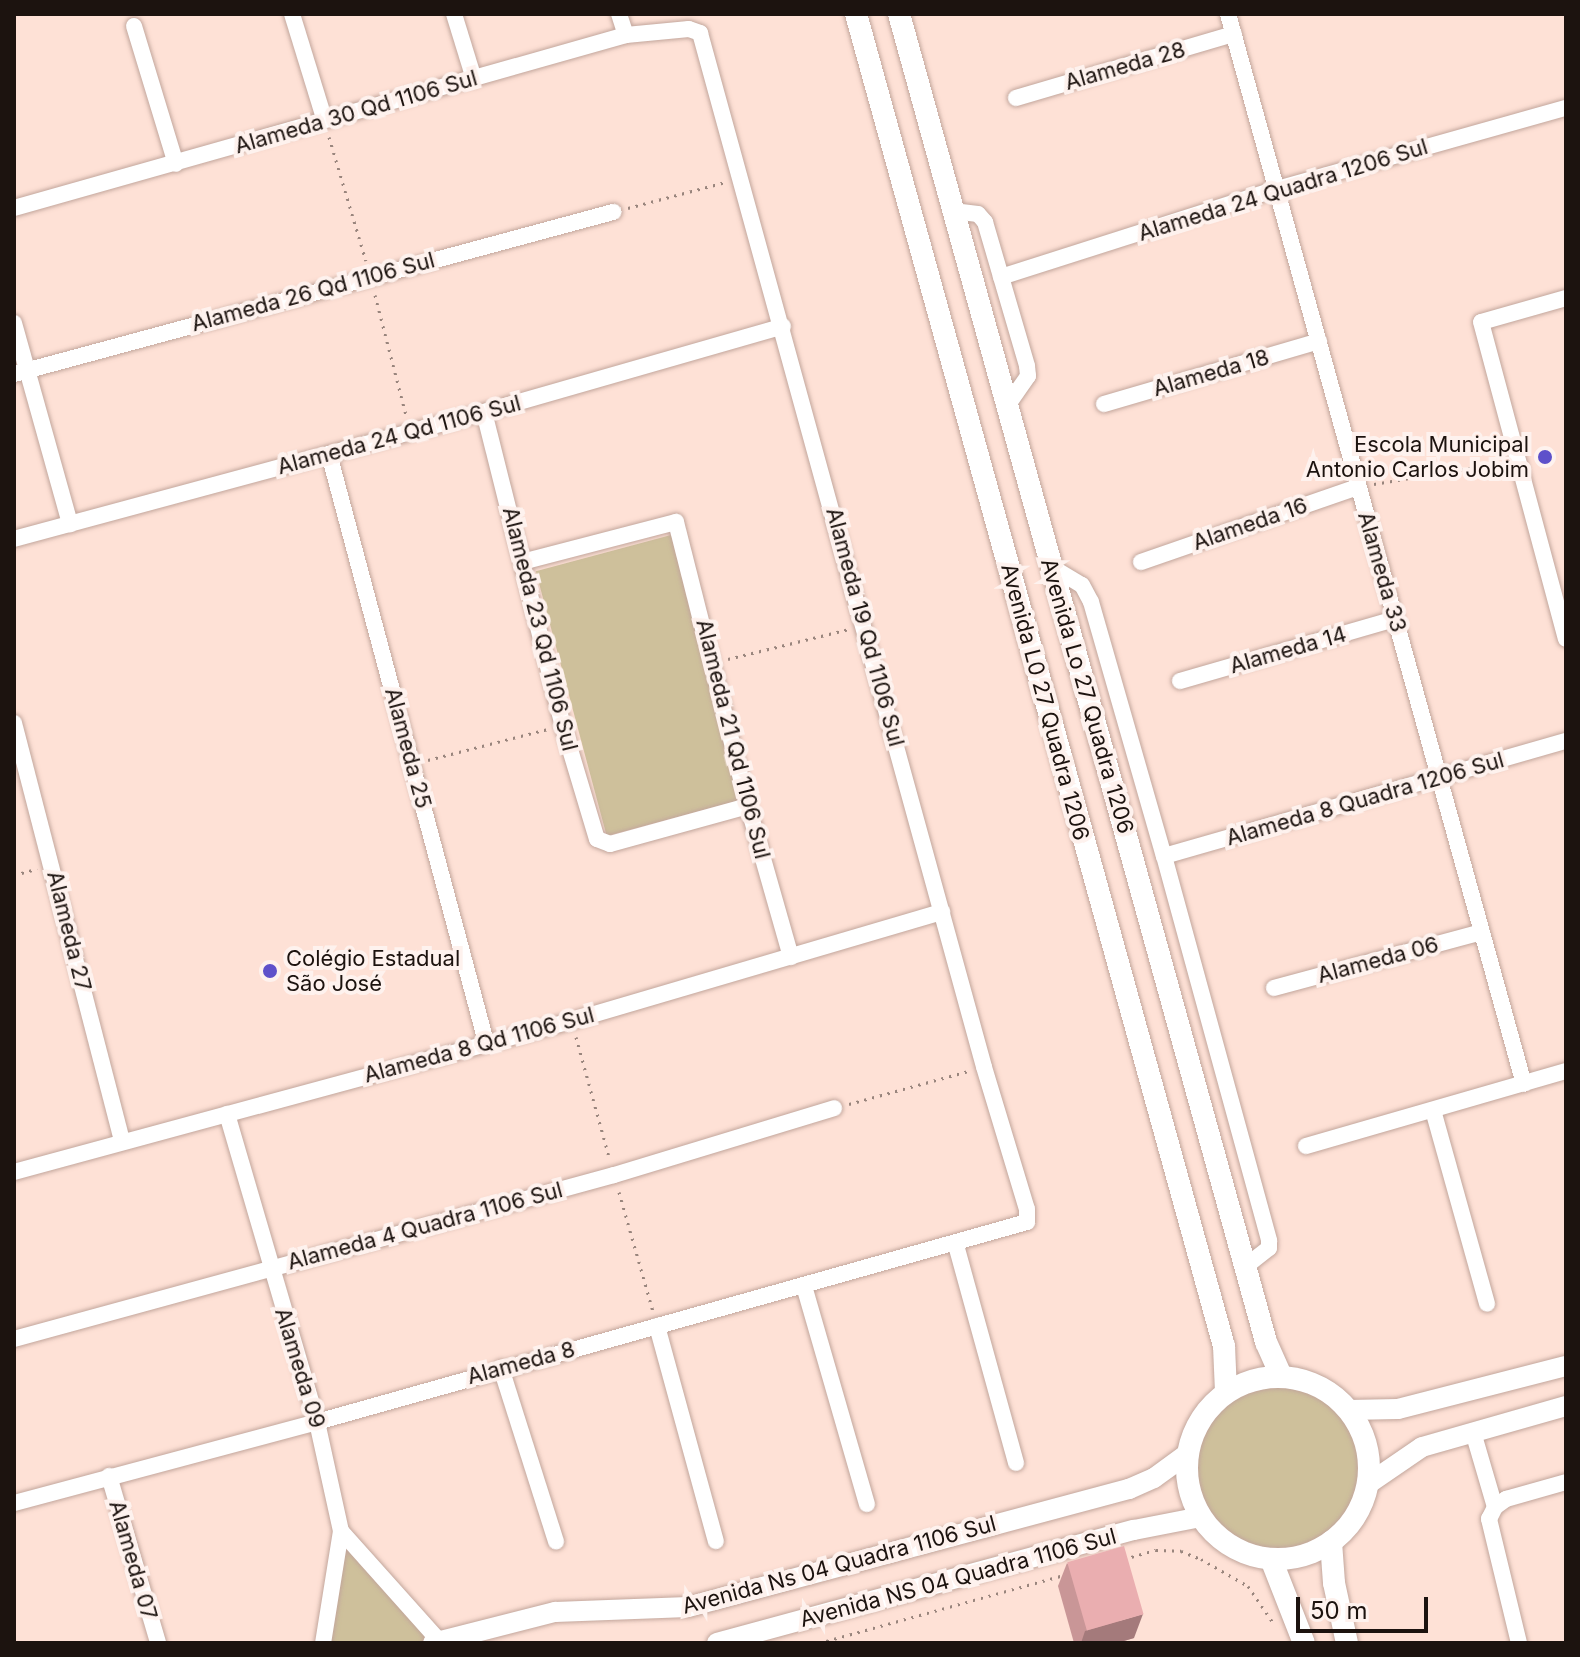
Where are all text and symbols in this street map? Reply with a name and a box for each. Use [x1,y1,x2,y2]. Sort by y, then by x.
street label: Alameda 28 [1062,36,1188,96]
street label: Alameda 30 Qd 1106 Sul [232,65,480,159]
street label: Alameda 24 Quadra 1206 Sul [1135,133,1431,247]
street label: Alameda 26 Qd 1106 Sul [188,247,438,337]
street label: Alameda 18 [1150,344,1272,402]
street label: Alameda 24 Qd 1106 Sul [274,390,524,480]
place label: Escola Municipal Antonio Carlos Jobim [1306,431,1529,482]
marker: Escola Municipal Antonio Carlos Jobim [1536,448,1554,466]
street label: Alameda 16 [1189,492,1311,556]
street label: Alameda 23 Qd 1106 Sul [497,504,583,754]
street label: Alameda 19 Qd 1106 Sul [820,505,910,749]
street label: Alameda 33 [1352,509,1412,635]
street label: Avenida Lo 27 Quadra 1206 [1035,555,1139,837]
street label: Avenida L0 27 Quadra 1206 [995,561,1095,843]
street label: Alameda 21 Qd 1106 Sul [690,616,776,862]
street label: Alameda 14 [1227,621,1349,679]
street label: Alameda 25 [379,685,437,811]
street label: Alameda 8 Quadra 1206 Sul [1223,747,1507,851]
street label: Alameda 27 [41,868,97,994]
street label: Alameda 06 [1314,931,1442,989]
place label: Colégio Estadual São José [286,945,460,996]
marker: Colégio Estadual São José [261,962,279,980]
street label: Alameda 8 Qd 1106 Sul [361,1002,597,1088]
street label: Alameda 4 Quadra 1106 Sul [284,1177,566,1275]
street label: Alameda 09 [269,1305,331,1431]
street label: Alameda 8 [464,1336,578,1390]
street label: Alameda 07 [103,1497,163,1623]
street label: Avenida Ns 04 Quadra 1106 Sul [679,1510,999,1620]
street label: Avenida NS 04 Quadra 1106 Sul [797,1523,1119,1633]
scale bar [1300,1581,1432,1631]
text: 50 m [1310,1596,1368,1625]

